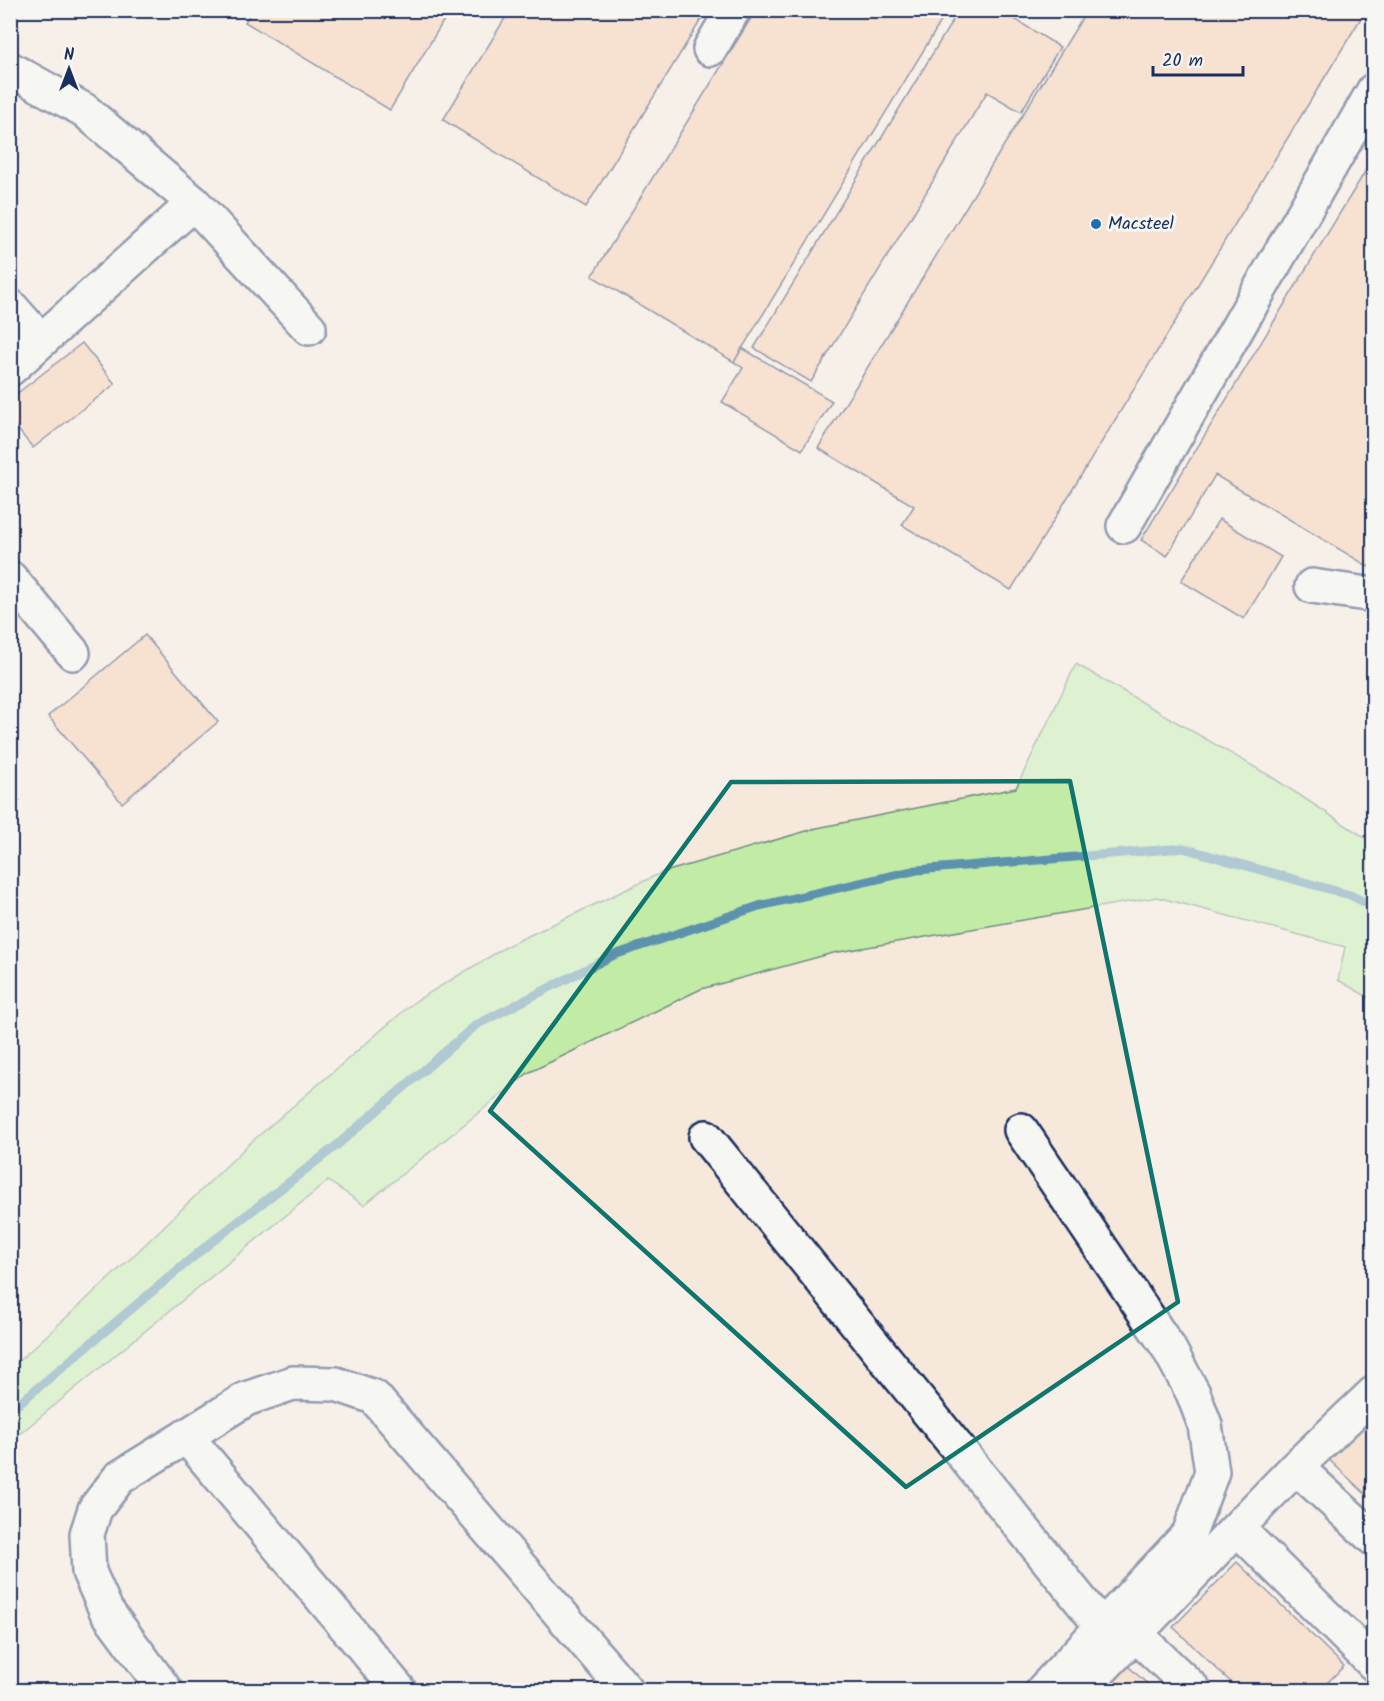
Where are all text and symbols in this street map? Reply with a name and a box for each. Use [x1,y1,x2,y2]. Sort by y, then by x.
north arrow [39,39,99,99]
scale bar [1153,39,1243,77]
text: N [64,43,74,68]
text: 20 m [1162,47,1203,76]
place label: Macsteel [1108,210,1174,239]
marker: Macsteel [1089,217,1103,231]

